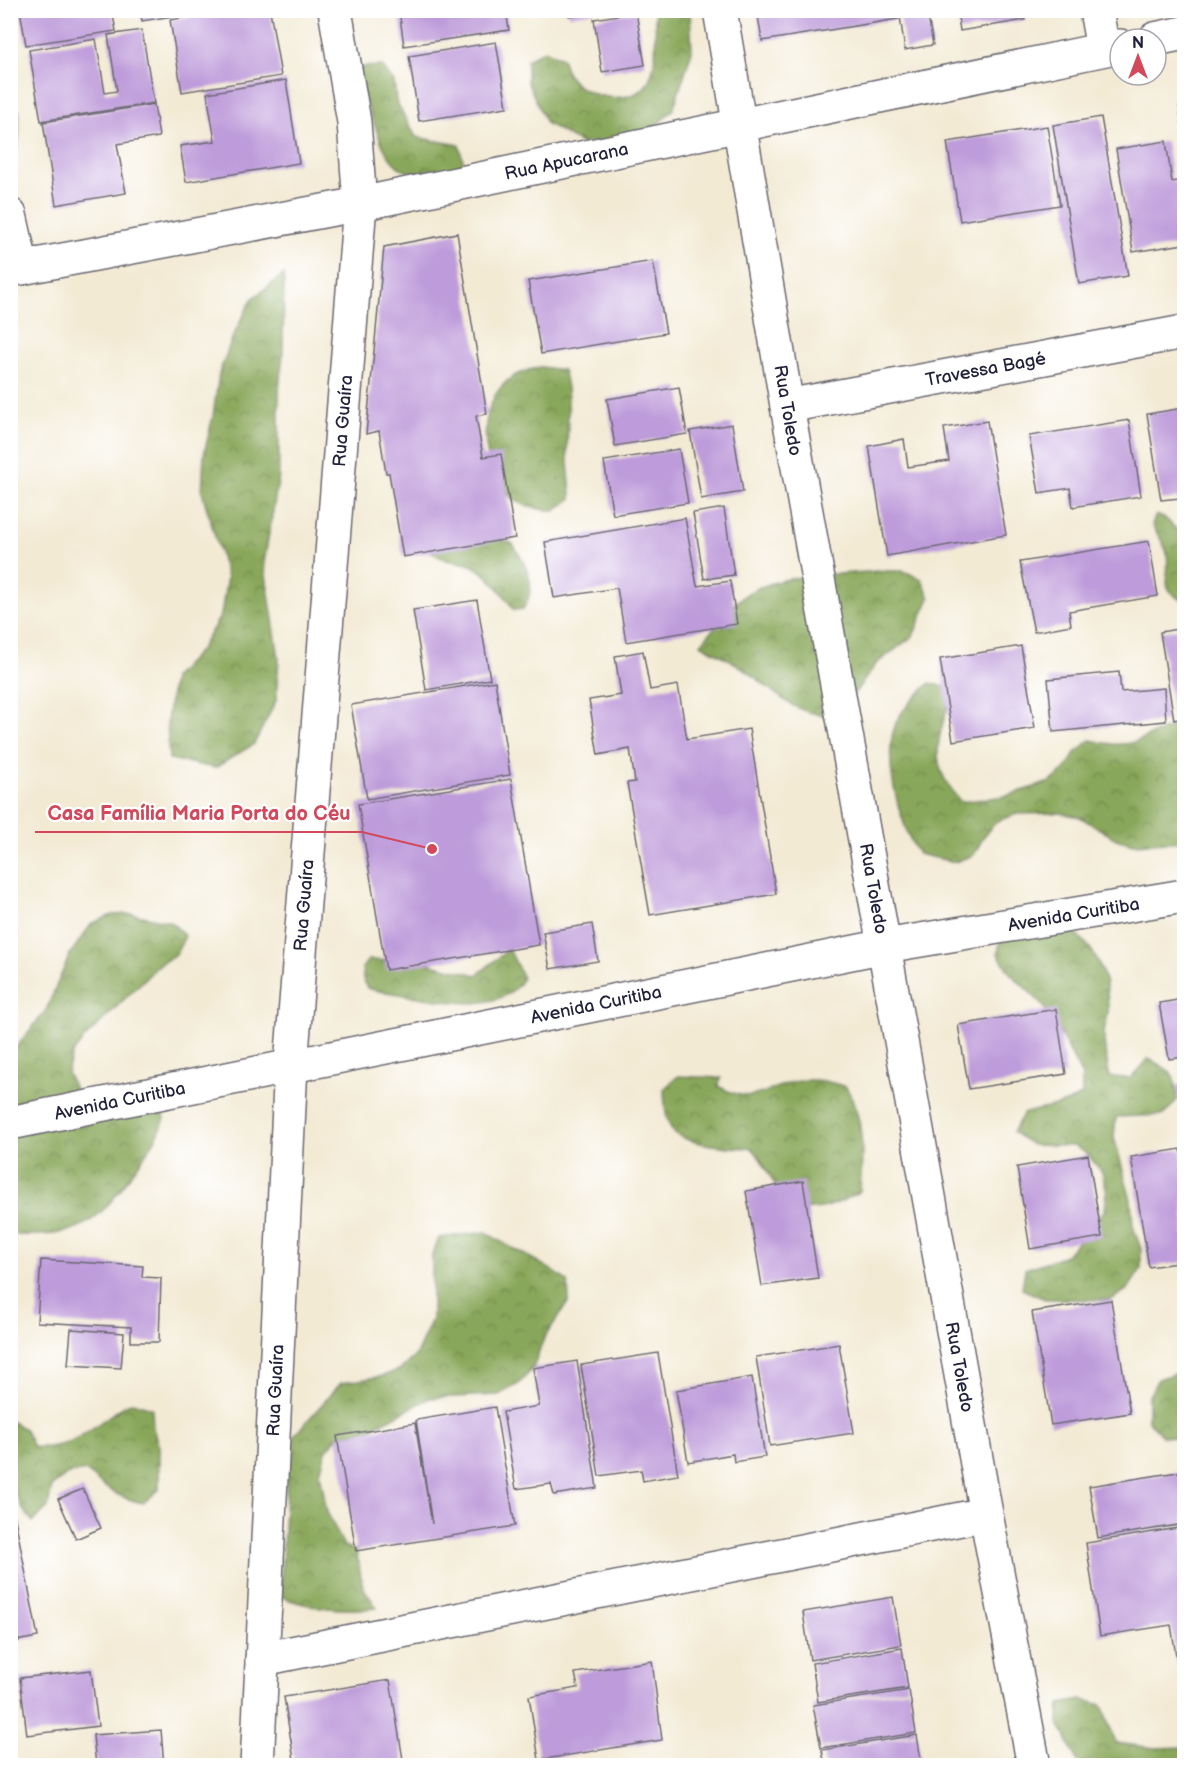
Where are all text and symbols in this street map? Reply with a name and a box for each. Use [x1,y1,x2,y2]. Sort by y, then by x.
north arrow [1108,27,1168,87]
text: N [1132,34,1144,53]
street label: Rua Apucarana [503,139,630,185]
street label: Travessa Bagé [924,348,1048,391]
street label: Rua Toledo [769,363,806,457]
street label: Rua Guaíra [329,374,357,468]
callout: Casa Família Maria Porta do Céu [35,794,362,832]
text: Casa Família Maria Porta do Céu [47,802,351,826]
street label: Rua Toledo [855,842,892,936]
street label: Rua Guaíra [290,859,318,952]
street label: Avenida Curitiba [1006,894,1141,936]
street label: Avenida Curitiba [529,981,664,1028]
street label: Avenida Curitiba [53,1078,187,1125]
street label: Rua Toledo [941,1320,978,1414]
street label: Rua Guaíra [263,1344,288,1437]

